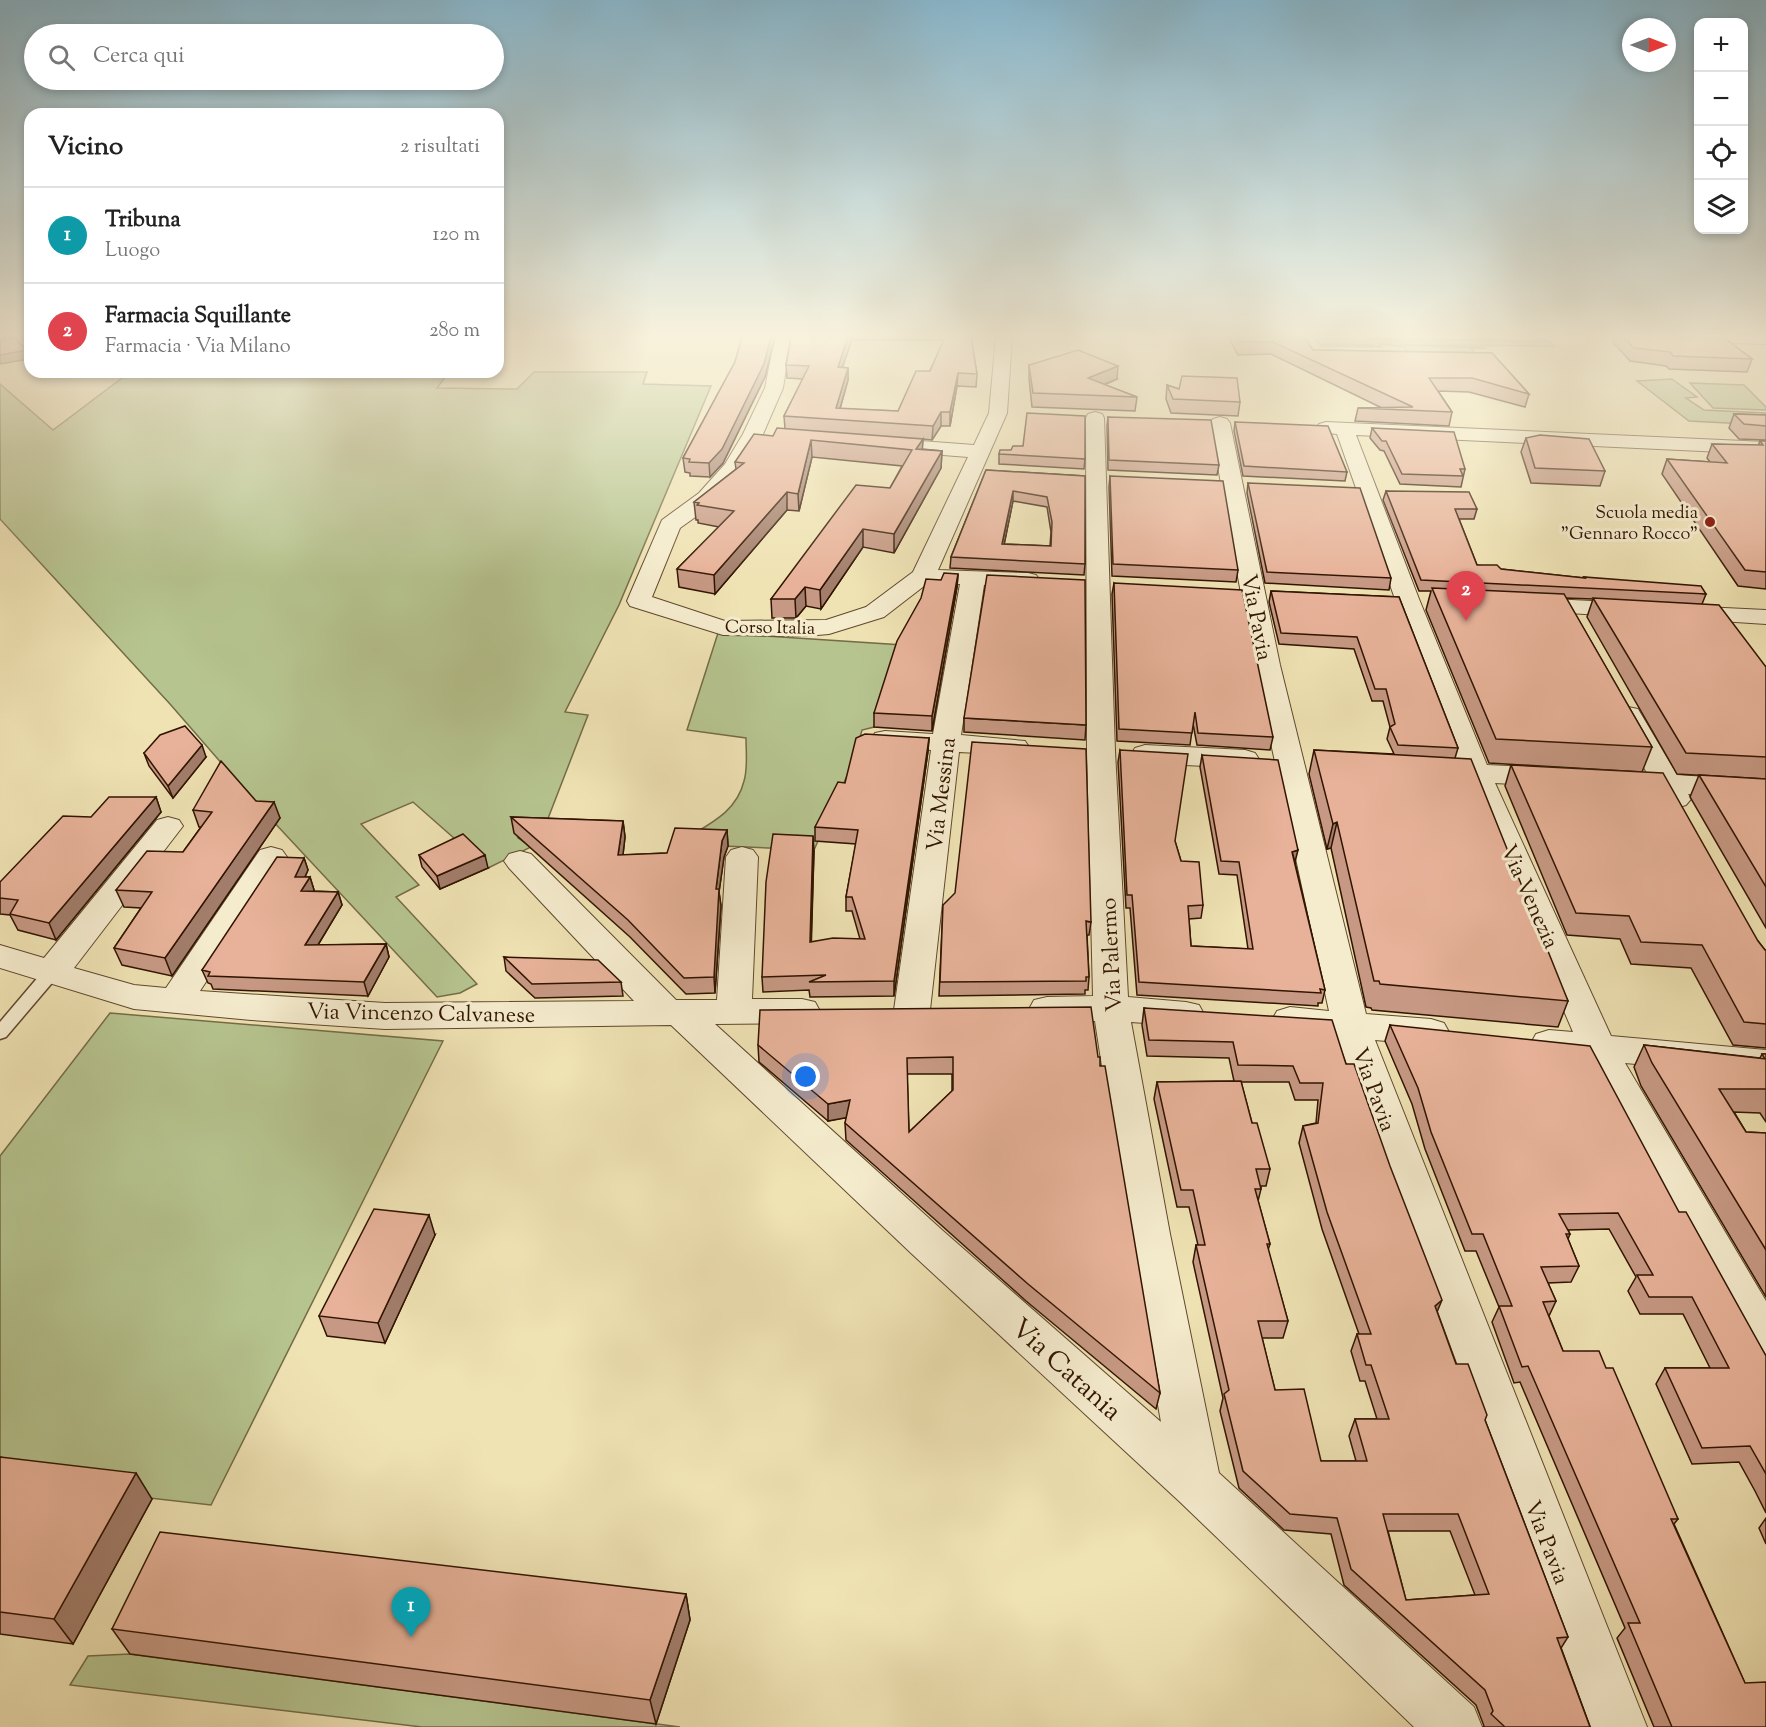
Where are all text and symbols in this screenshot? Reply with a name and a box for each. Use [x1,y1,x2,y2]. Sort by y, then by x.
north arrow [1622,18,1676,72]
map controls [1694,18,1748,234]
button: + [1694,18,1748,72]
search box [24,24,504,90]
icon: search [45,41,78,74]
text: Cerca qui [93,41,184,73]
button: − [1694,72,1748,126]
button: locate [1694,126,1748,180]
text: Vicino [48,129,123,166]
text: 2 risultati [400,133,480,162]
button: layers [1694,180,1748,234]
text: Tribuna [105,205,181,237]
text: 1 [64,221,71,250]
text: 120 m [432,221,480,250]
text: Luogo [105,237,160,266]
text: Farmacia Squillante [105,301,291,333]
text: 2 [63,317,72,346]
text: 280 m [429,317,480,346]
text: Farmacia · Via Milano [105,333,291,362]
place label: Scuola media "Gennaro Rocco" [1561,501,1698,548]
marker: Scuola media "Gennaro Rocco" [1703,515,1717,529]
street label: Via Pavia [1231,572,1279,664]
pin: 2 [1446,572,1486,621]
street label: Corso Italia [725,615,815,643]
street label: Via Messina [920,736,966,853]
street label: Via Venezia [1491,840,1565,954]
street label: Via Palermo [1094,897,1132,1013]
street label: Via Vincenzo Calvanese [307,997,535,1033]
street label: Via Pavia [1342,1044,1402,1137]
your location [791,1062,820,1091]
street label: Via Catania [1001,1310,1129,1431]
street label: Via Pavia [1515,1497,1576,1590]
pin: 1 [392,1588,430,1637]

